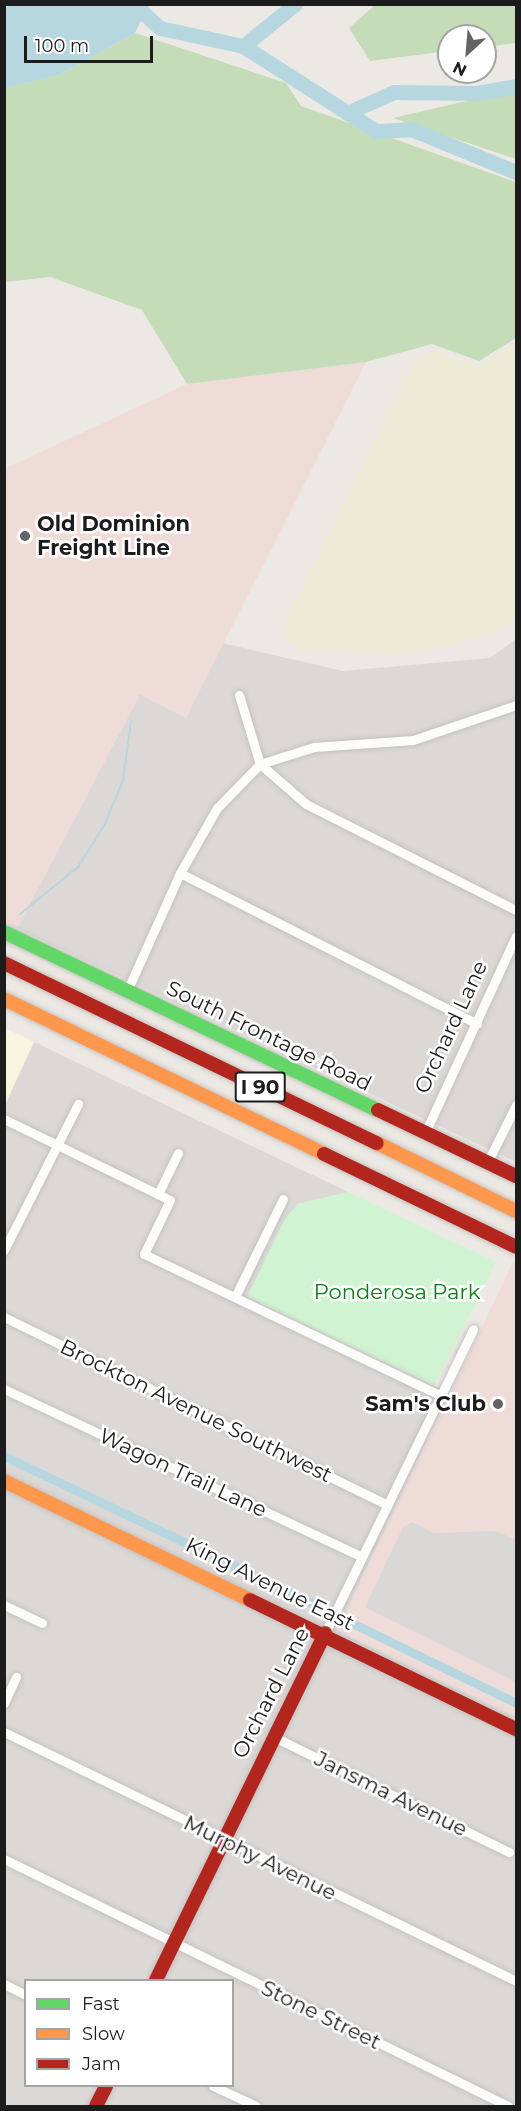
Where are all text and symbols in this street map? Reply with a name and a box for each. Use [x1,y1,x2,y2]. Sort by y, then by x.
scale bar [27,24,156,62]
north arrow [437,24,497,84]
text: 100 m [35,35,89,57]
text: N [450,57,470,80]
place label: Old Dominion Freight Line [37,511,190,561]
marker: Old Dominion Freight Line [18,529,32,543]
street label: Orchard Lane [409,957,493,1097]
street label: South Frontage Road [162,975,376,1097]
road number: I 90 [234,1070,286,1104]
park label: Ponderosa Park [314,1279,480,1305]
street label: Brockton Avenue Southwest [56,1334,336,1488]
place label: Sam's Club [365,1391,486,1417]
marker: Sam's Club [491,1397,505,1411]
street label: Wagon Trail Lane [95,1423,271,1523]
street label: King Avenue East [182,1532,358,1636]
street label: Orchard Lane [227,1623,315,1763]
street label: Jansma Avenue [311,1746,471,1842]
street label: Murphy Avenue [180,1810,340,1906]
street label: Stone Street [257,1975,385,2055]
legend [24,1979,234,2087]
text: Fast [82,1993,120,2015]
text: Slow [82,2023,125,2045]
text: Jam [82,2053,121,2075]

